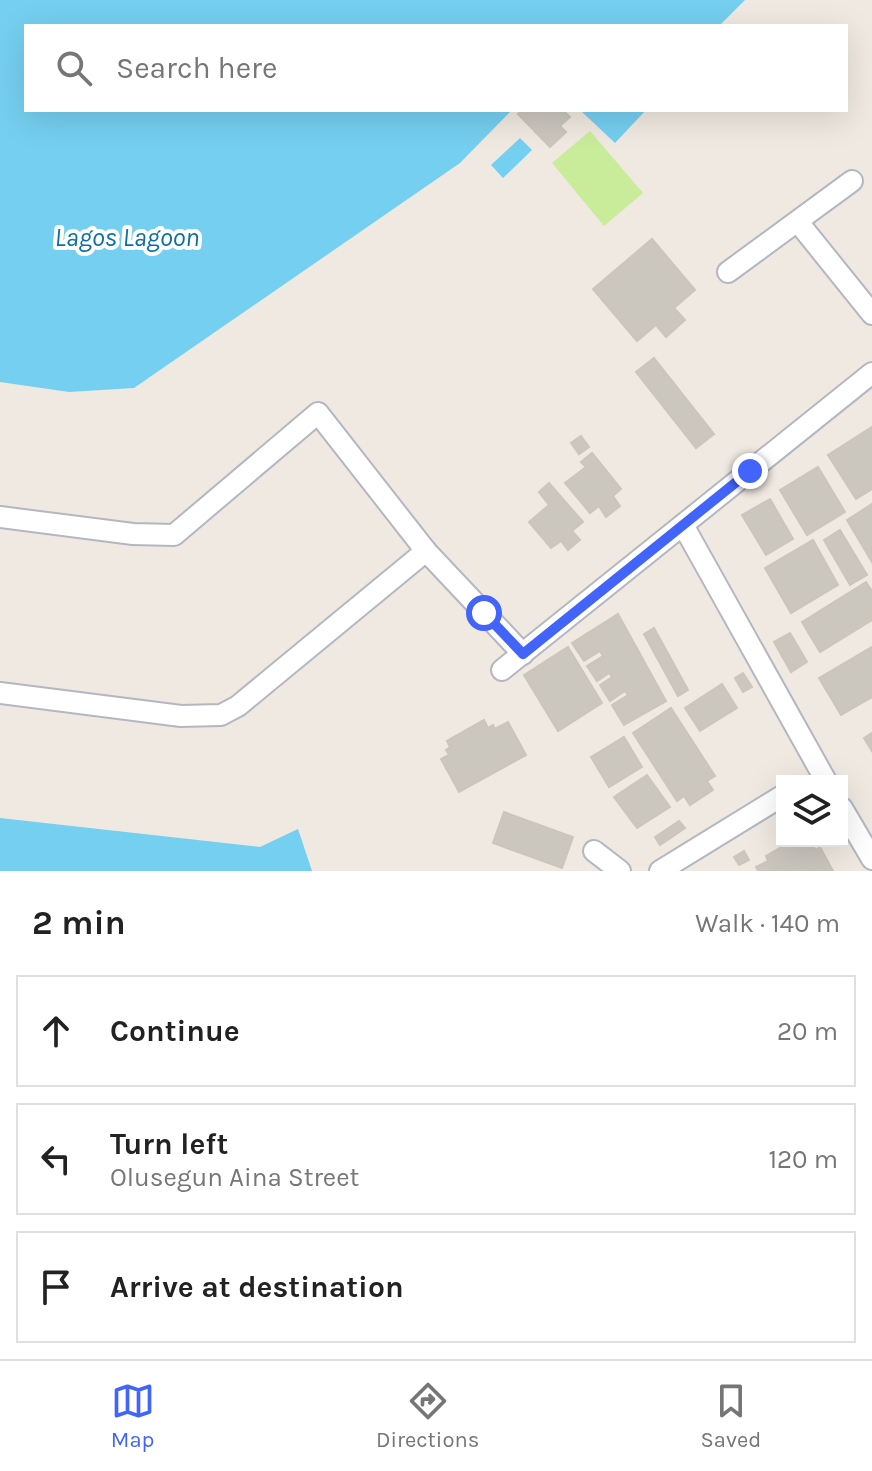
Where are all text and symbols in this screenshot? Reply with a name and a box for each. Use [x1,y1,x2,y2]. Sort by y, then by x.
search box [24,24,848,112]
icon: search [52,46,96,90]
text: Search here [116,50,277,86]
water label: Lagos Lagoon [55,222,199,253]
route end [732,453,768,489]
route start [466,595,502,631]
map controls [776,775,848,847]
button: layers [776,775,848,847]
text: 2 min [32,903,126,943]
text: Walk · 140 m [695,908,840,939]
icon: ahead [34,1009,78,1053]
text: Continue [110,1013,240,1049]
text: 20 m [777,1016,838,1047]
text: Turn left [110,1126,228,1162]
icon: left [34,1137,78,1181]
text: 120 m [768,1144,838,1175]
text: Olusegun Aina Street [110,1162,359,1193]
icon: arrive [34,1265,78,1309]
text: Arrive at destination [110,1269,404,1305]
tab: Map [111,1379,155,1453]
tab: Directions [376,1379,479,1453]
tab: Saved [701,1379,761,1453]

